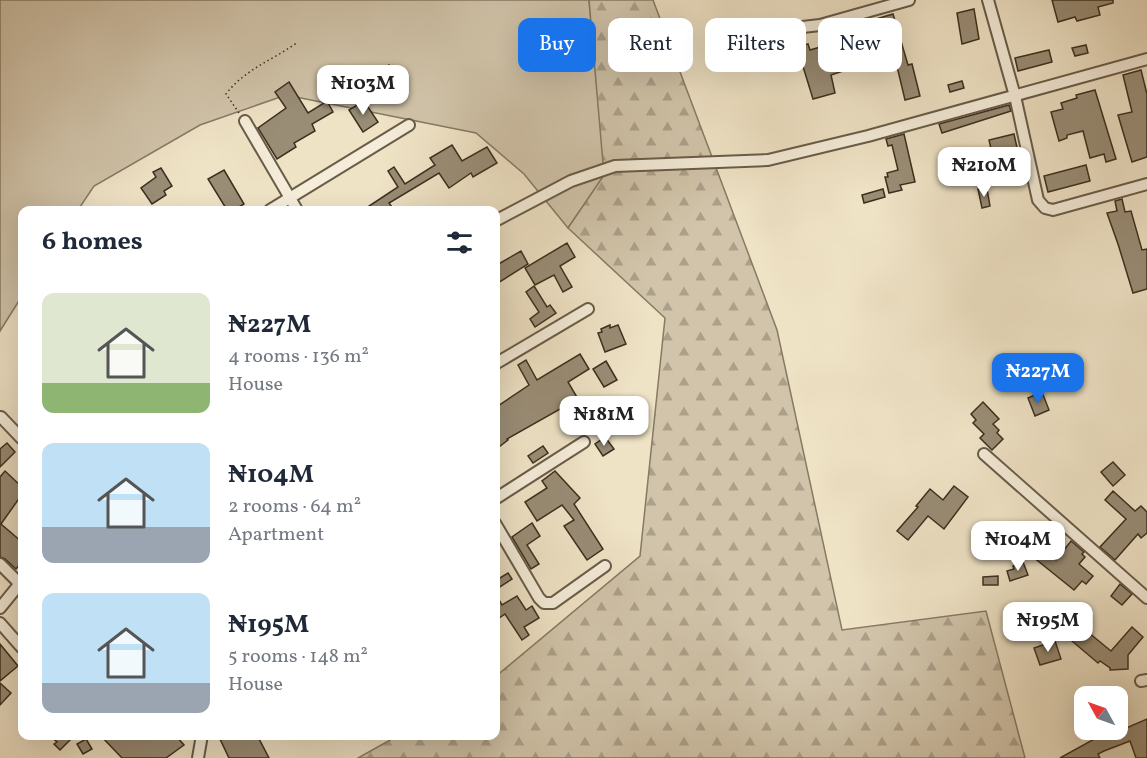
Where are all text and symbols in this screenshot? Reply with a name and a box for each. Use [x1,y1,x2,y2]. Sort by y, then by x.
chip: Buy [518,18,596,72]
chip: Rent [608,18,693,72]
chip: Filters [705,18,806,72]
chip: New [818,18,902,72]
pin: ₦103M [321,65,405,116]
text: ₦103M [331,70,395,98]
pin: ₦210M [942,147,1026,198]
text: ₦210M [952,152,1016,180]
text: 6 homes [42,224,143,260]
icon: filters [443,226,476,259]
text: ₦227M [228,307,311,343]
icon: home [90,317,162,389]
text: 4 rooms · 136 m² [228,343,369,371]
pin: ₦227M [996,353,1080,404]
text: ₦227M [1006,358,1070,386]
text: House [228,371,283,399]
pin: ₦181M [562,396,646,447]
text: ₦181M [574,401,634,429]
text: ₦104M [228,457,314,493]
icon: home [90,467,162,539]
text: 2 rooms · 64 m² [228,493,361,521]
text: Apartment [228,521,324,549]
pin: ₦104M [976,521,1060,572]
text: ₦104M [985,526,1051,554]
pin: ₦195M [1006,602,1090,653]
text: ₦195M [228,607,309,643]
text: ₦195M [1017,607,1079,635]
icon: home [90,617,162,689]
text: 5 rooms · 148 m² [228,643,368,671]
text: House [228,671,283,699]
north arrow [1074,686,1128,740]
map controls [1074,686,1128,740]

